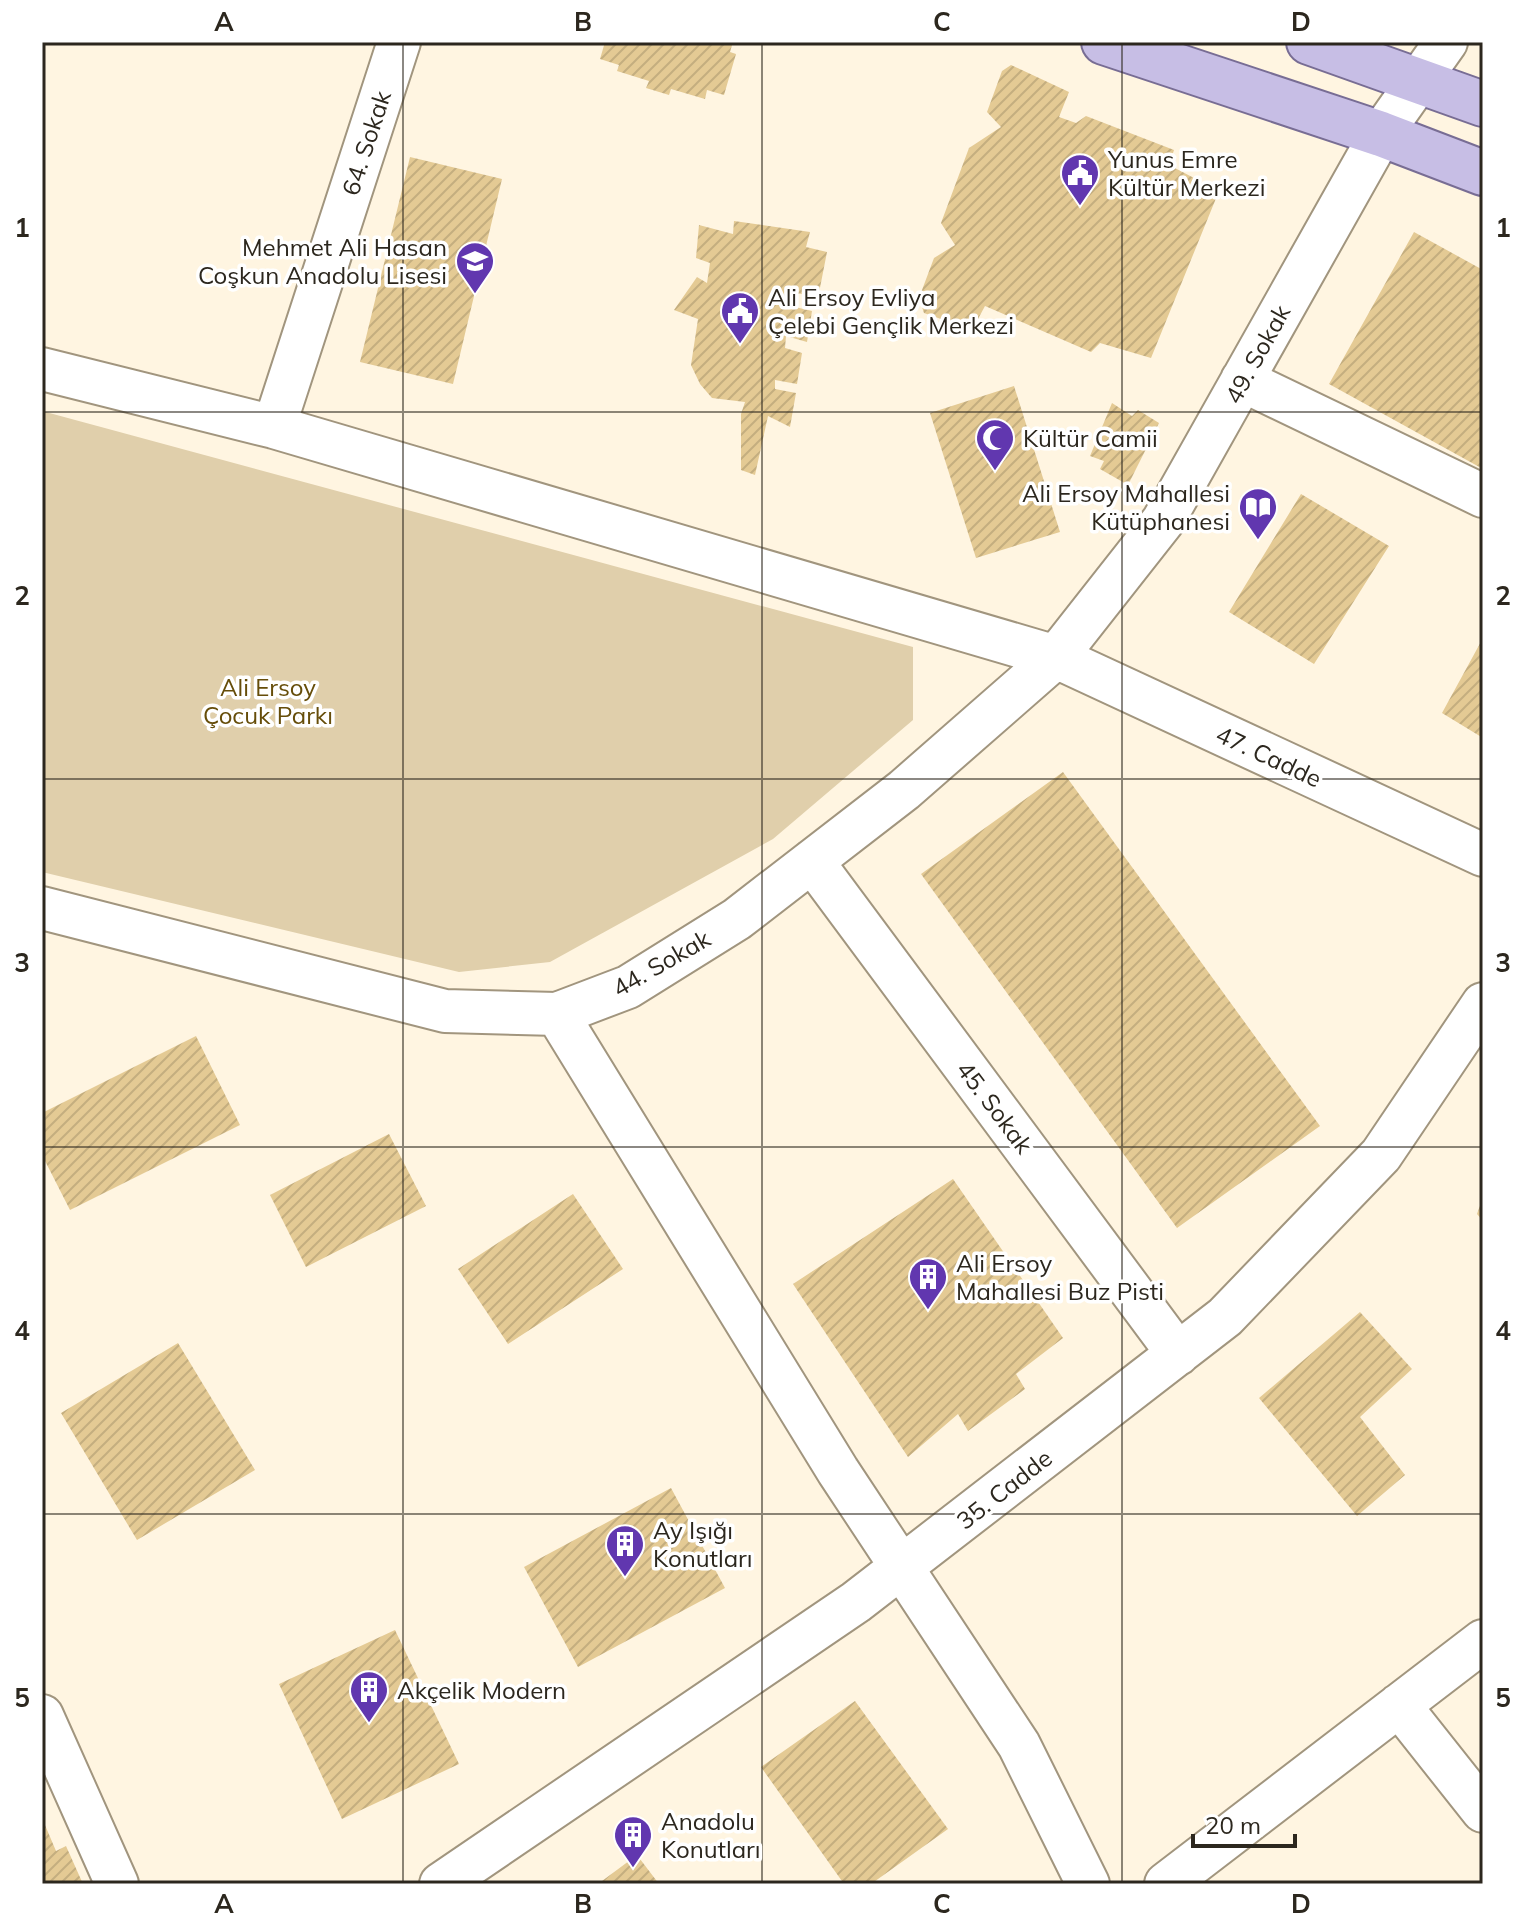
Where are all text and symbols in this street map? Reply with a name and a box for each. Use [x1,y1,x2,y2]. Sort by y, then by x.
text: A [214,5,234,38]
text: B [574,5,592,38]
text: C [933,5,951,38]
text: D [1291,5,1311,38]
street label: 64. Sokak [335,86,397,199]
place label: Yunus Emre Kültür Merkezi [1107,144,1265,202]
public building icon: Yunus Emre Kültür Merkezi [1059,152,1101,207]
text: 1 [14,211,30,244]
text: 1 [1495,211,1511,244]
place label: Mehmet Ali Hasan Coşkun Anadolu Lisesi [198,232,447,290]
school or university icon: Mehmet Ali Hasan Coşkun Anadolu Lisesi [454,240,496,295]
place label: Ali Ersoy Evliya Çelebi Gençlik Merkezi [768,282,1014,340]
public building icon: Ali Ersoy Evliya Çelebi Gençlik Merkezi [719,290,761,345]
street label: 49. Sokak [1218,299,1297,409]
mosque icon: Kültür Camii [974,417,1016,472]
place label: Kültür Camii [1023,423,1158,453]
place label: Ali Ersoy Mahallesi Kütüphanesi [1022,478,1230,536]
library icon: Ali Ersoy Mahallesi Kütüphanesi [1237,486,1279,541]
text: 2 [14,579,30,612]
text: 2 [1495,579,1511,612]
park label: Ali Ersoy Çocuk Parkı [203,672,333,730]
street label: 47. Cadde [1212,719,1326,793]
street label: 44. Sokak [607,923,716,1003]
text: 3 [14,946,30,979]
text: 3 [1495,946,1511,979]
street label: 45. Sokak [950,1055,1040,1160]
place label: Ali Ersoy Mahallesi̇ Buz Pisti [956,1248,1164,1306]
building icon: Ali Ersoy Mahallesi̇ Buz Pisti [907,1256,949,1311]
text: 4 [14,1314,30,1347]
text: 4 [1495,1314,1511,1347]
street label: 35. Cadde [950,1442,1058,1536]
place label: Ay Işığı Konutları [653,1515,753,1573]
building icon: Ay Işığı Konutları [604,1523,646,1578]
building icon: Akçelik Modern [348,1669,390,1724]
place label: Akçelik Modern [397,1675,566,1705]
text: 5 [14,1681,30,1714]
text: 5 [1495,1681,1511,1714]
scale bar [1193,1798,1295,1848]
place label: Anadolu Konutları [661,1806,761,1864]
text: 20 m [1205,1810,1261,1840]
building icon: Anadolu Konutları [612,1814,654,1869]
text: A [214,1887,234,1920]
text: B [574,1887,592,1920]
text: C [933,1887,951,1920]
text: D [1291,1887,1311,1920]

